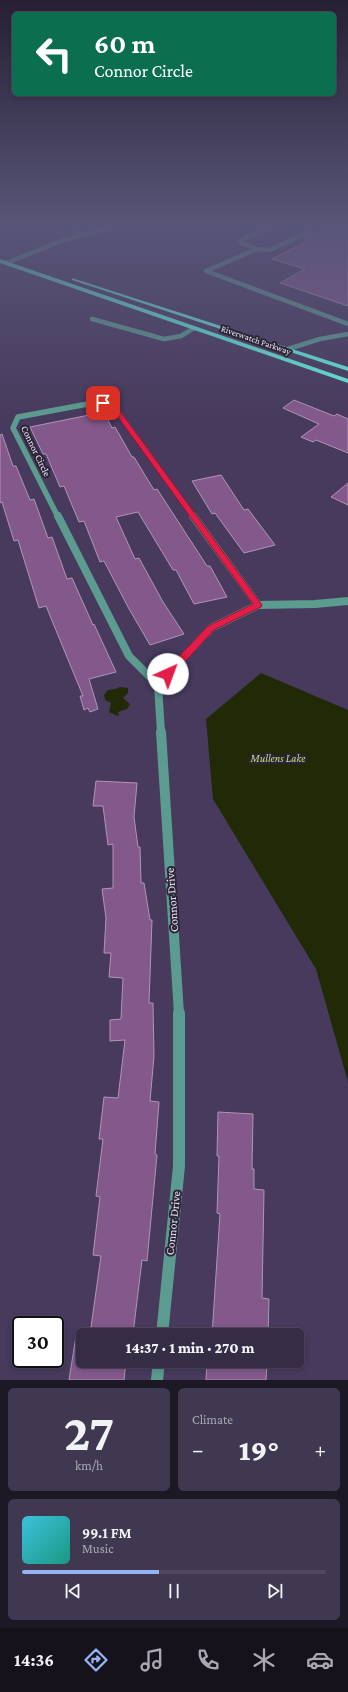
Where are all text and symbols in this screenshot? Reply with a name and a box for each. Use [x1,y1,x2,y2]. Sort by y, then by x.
icon: left [28,28,80,80]
text: 60 m [94,28,155,59]
text: Connor Circle [94,61,193,81]
street label: Riverwatch Parkway [220,323,293,357]
pin [86,386,120,420]
icon: arrive [92,392,114,414]
street label: Connor Circle [19,424,53,479]
position arrow [147,653,189,695]
water label: Mullens Lake [250,752,306,764]
street label: Connor Drive [163,867,181,933]
street label: Connor Drive [163,1190,183,1256]
speed limit sign: 30 [12,1316,64,1368]
text: 14:37 · 1 min · 270 m [126,1340,254,1356]
text: 27 [64,1403,114,1461]
text: Climate [192,1412,233,1427]
text: 19° [239,1433,279,1466]
text: − [192,1437,204,1462]
text: + [314,1437,326,1462]
text: km/h [75,1458,103,1473]
text: 99.1 FM [82,1525,132,1541]
text: Music [82,1541,114,1556]
icon: previous [62,1580,84,1602]
icon: pause [163,1580,185,1602]
icon: next [264,1580,286,1602]
icon: directions [82,1646,110,1674]
icon: music [138,1646,166,1674]
icon: phone [194,1646,222,1674]
icon: climate [250,1646,278,1674]
icon: car [306,1646,334,1674]
text: 14:36 [14,1650,54,1670]

